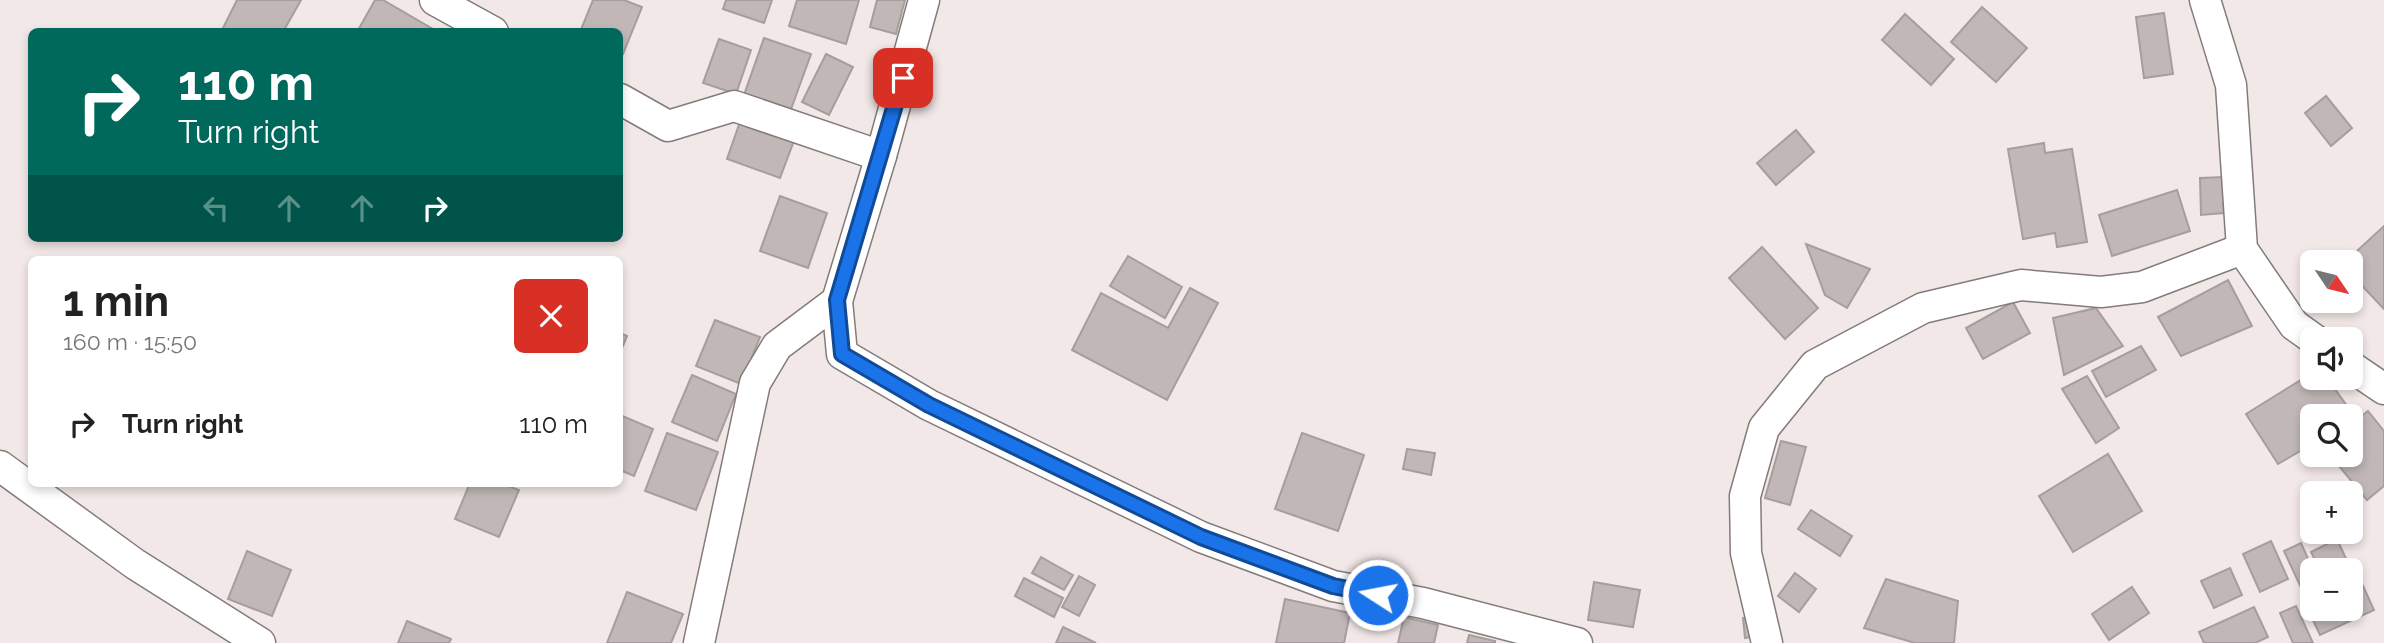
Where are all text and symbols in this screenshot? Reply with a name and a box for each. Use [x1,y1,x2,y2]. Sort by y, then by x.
pin [873,48,933,108]
text: 110 m [178,54,314,111]
icon: right [63,56,154,147]
icon: arrive [884,59,922,97]
text: Turn right [178,113,319,150]
icon: left [197,189,235,227]
icon: ahead [270,189,308,227]
icon: ahead [343,189,381,227]
icon: right [416,189,454,227]
north arrow [2300,250,2362,313]
map controls [2300,250,2363,621]
text: 1 min [63,277,169,326]
button: close [514,279,588,353]
button: sound [2300,327,2363,390]
text: 160 m · 15:50 [63,328,197,355]
button: search [2300,404,2363,467]
icon: right [63,405,101,443]
text: Turn right [122,409,243,439]
text: 110 m [519,409,588,439]
button: + [2300,481,2363,544]
position arrow [1341,558,1415,632]
button: − [2300,558,2363,621]

